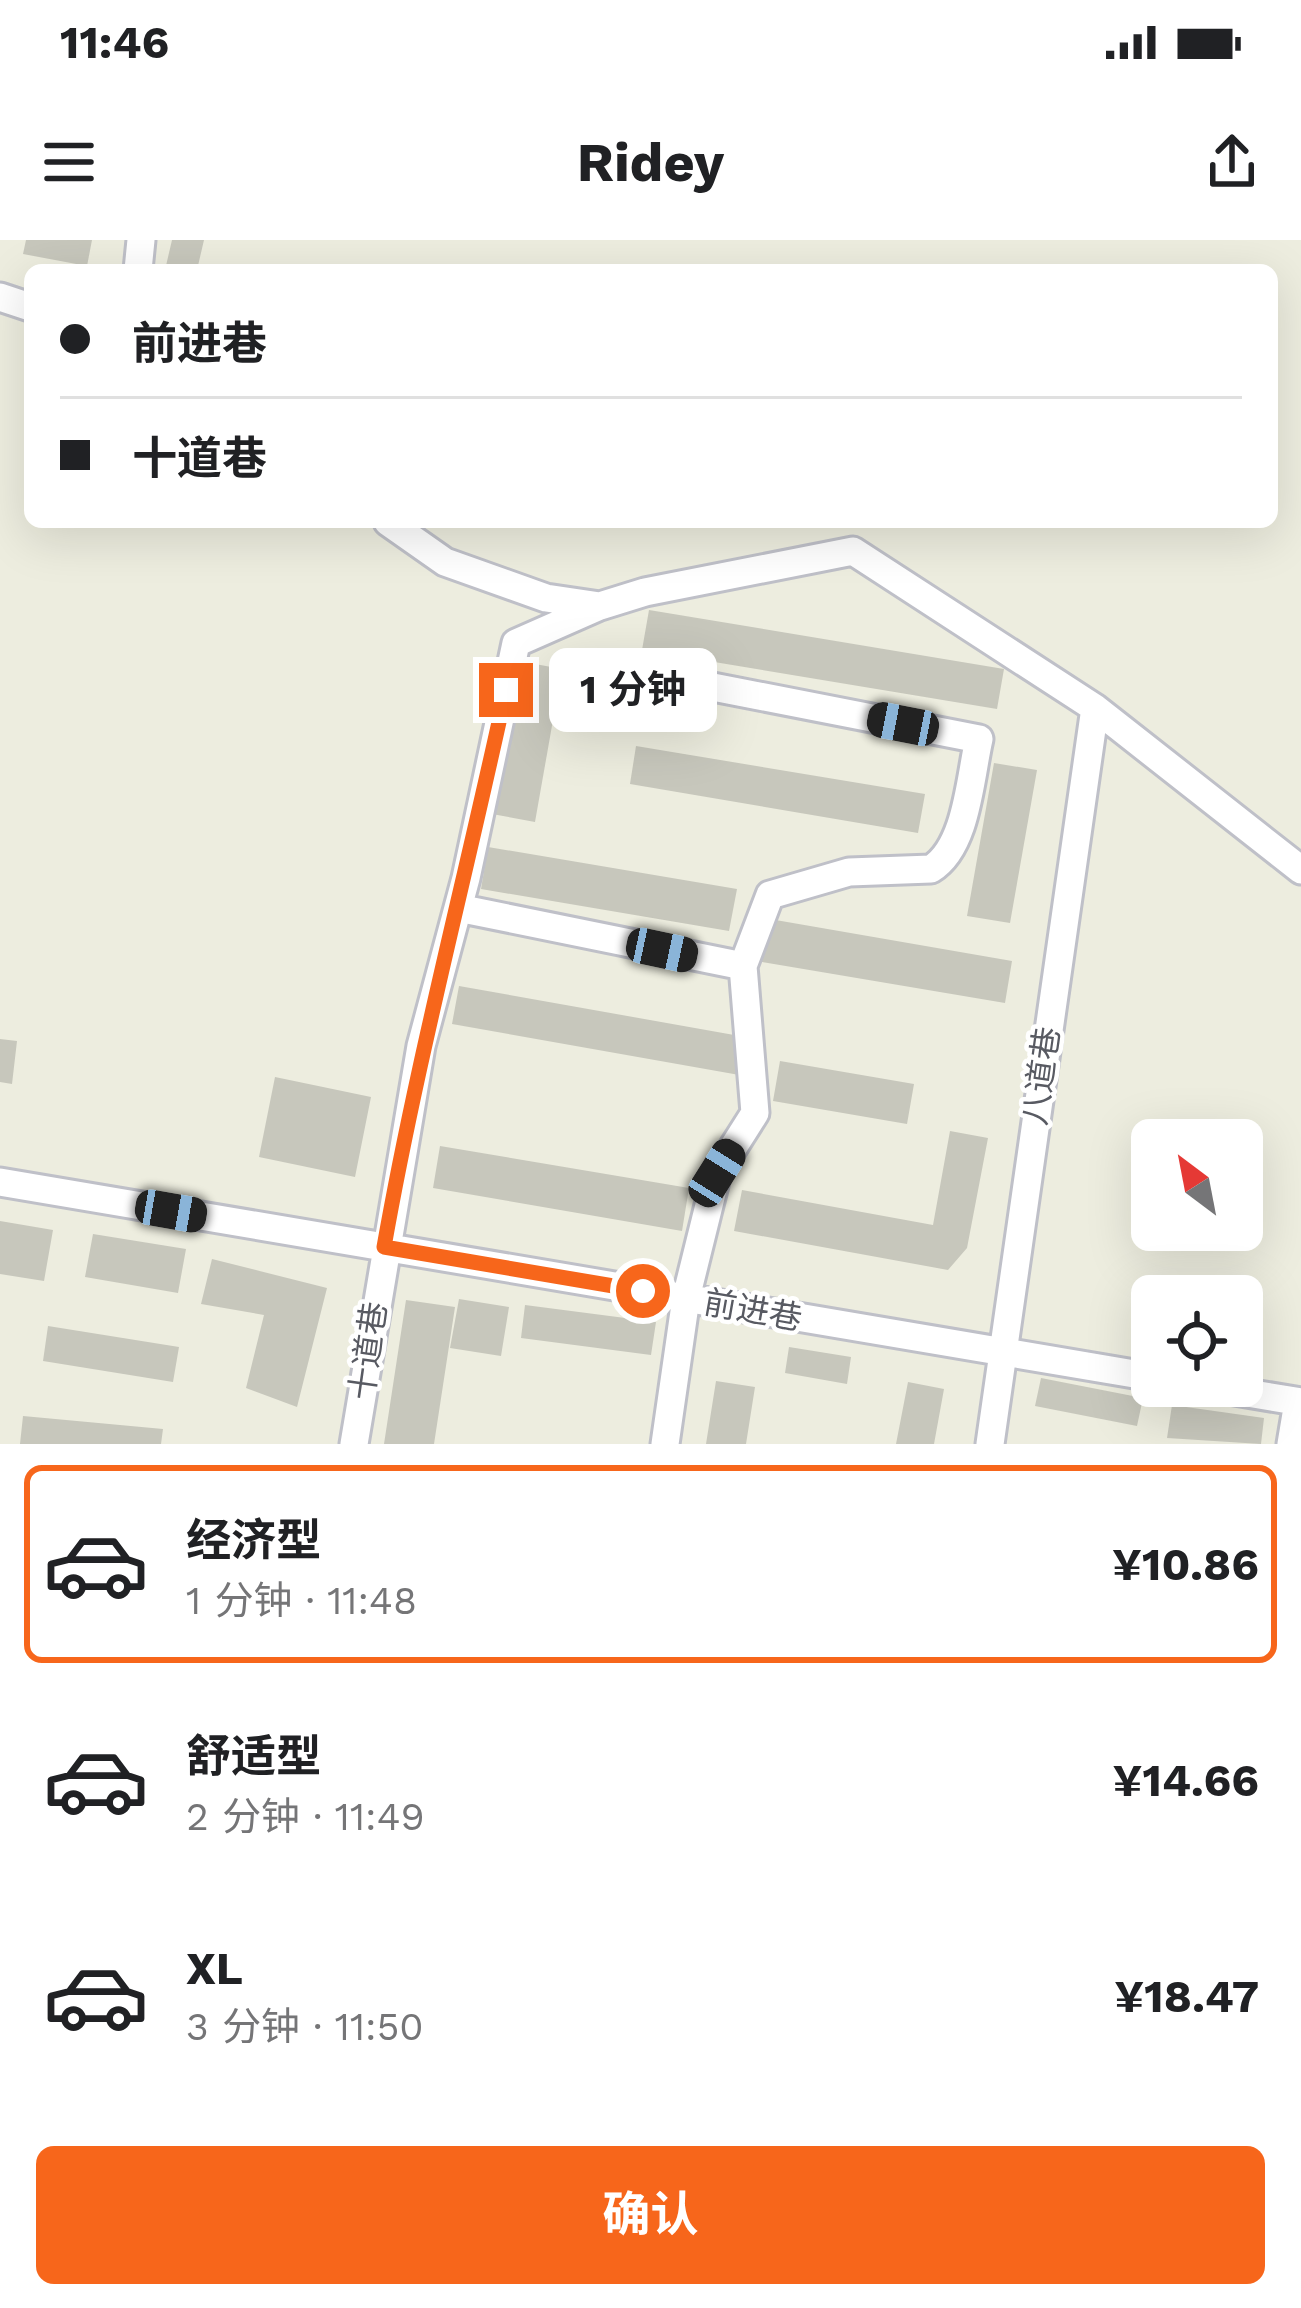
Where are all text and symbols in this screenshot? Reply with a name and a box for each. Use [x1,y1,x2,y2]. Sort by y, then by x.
text: 11:46 [60,16,169,69]
icon: menu [36,129,102,195]
icon: share [1199,129,1265,195]
text: Ridey [577,131,724,194]
text: 前进巷 [132,317,267,370]
text: 十道巷 [132,432,267,485]
callout: 1 分钟 [548,648,716,732]
route end [479,663,533,717]
text: 1 分钟 [580,667,686,712]
car [864,699,942,749]
car [623,925,701,975]
street label: 八道巷 [1015,1024,1067,1128]
north arrow [1131,1119,1263,1251]
map controls [1131,1119,1263,1407]
car [683,1133,751,1213]
car [132,1187,210,1235]
route start [616,1264,670,1318]
button: locate [1131,1275,1263,1407]
street label: 前进巷 [701,1282,805,1338]
street label: 十道巷 [342,1299,394,1403]
icon: car [42,1510,150,1618]
text: 经济型 [186,1514,321,1567]
text: ¥10.86 [1112,1538,1259,1591]
text: 1 分钟 · 11:48 [186,1578,417,1623]
icon: car [42,1726,150,1834]
text: 舒适型 [186,1730,321,1783]
text: ¥14.66 [1113,1754,1259,1807]
text: 2 分钟 · 11:49 [186,1794,425,1839]
icon: car [42,1942,150,2050]
text: XL [186,1942,243,1995]
text: ¥18.47 [1114,1970,1259,2023]
text: 3 分钟 · 11:50 [186,2004,424,2049]
button: 确认 [36,2146,1265,2284]

